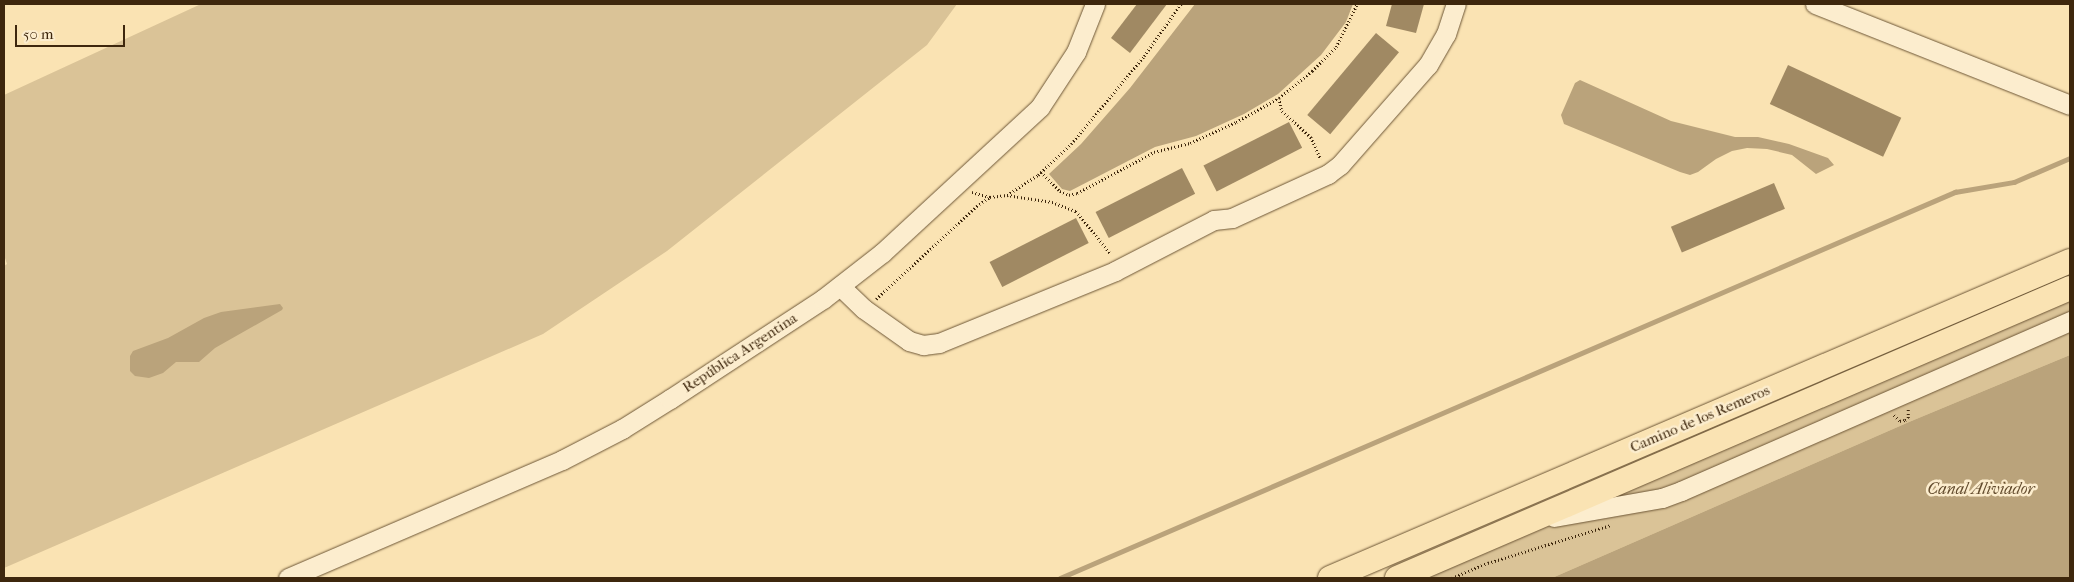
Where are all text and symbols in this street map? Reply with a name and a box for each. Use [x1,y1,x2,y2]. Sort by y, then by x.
scale bar [18,15,128,47]
text: 50 m [23,25,53,43]
street label: República Argentina [679,309,801,397]
street label: Camino de los Remeros [1627,381,1773,457]
water label: Canal Aliviador [1927,479,2035,499]

